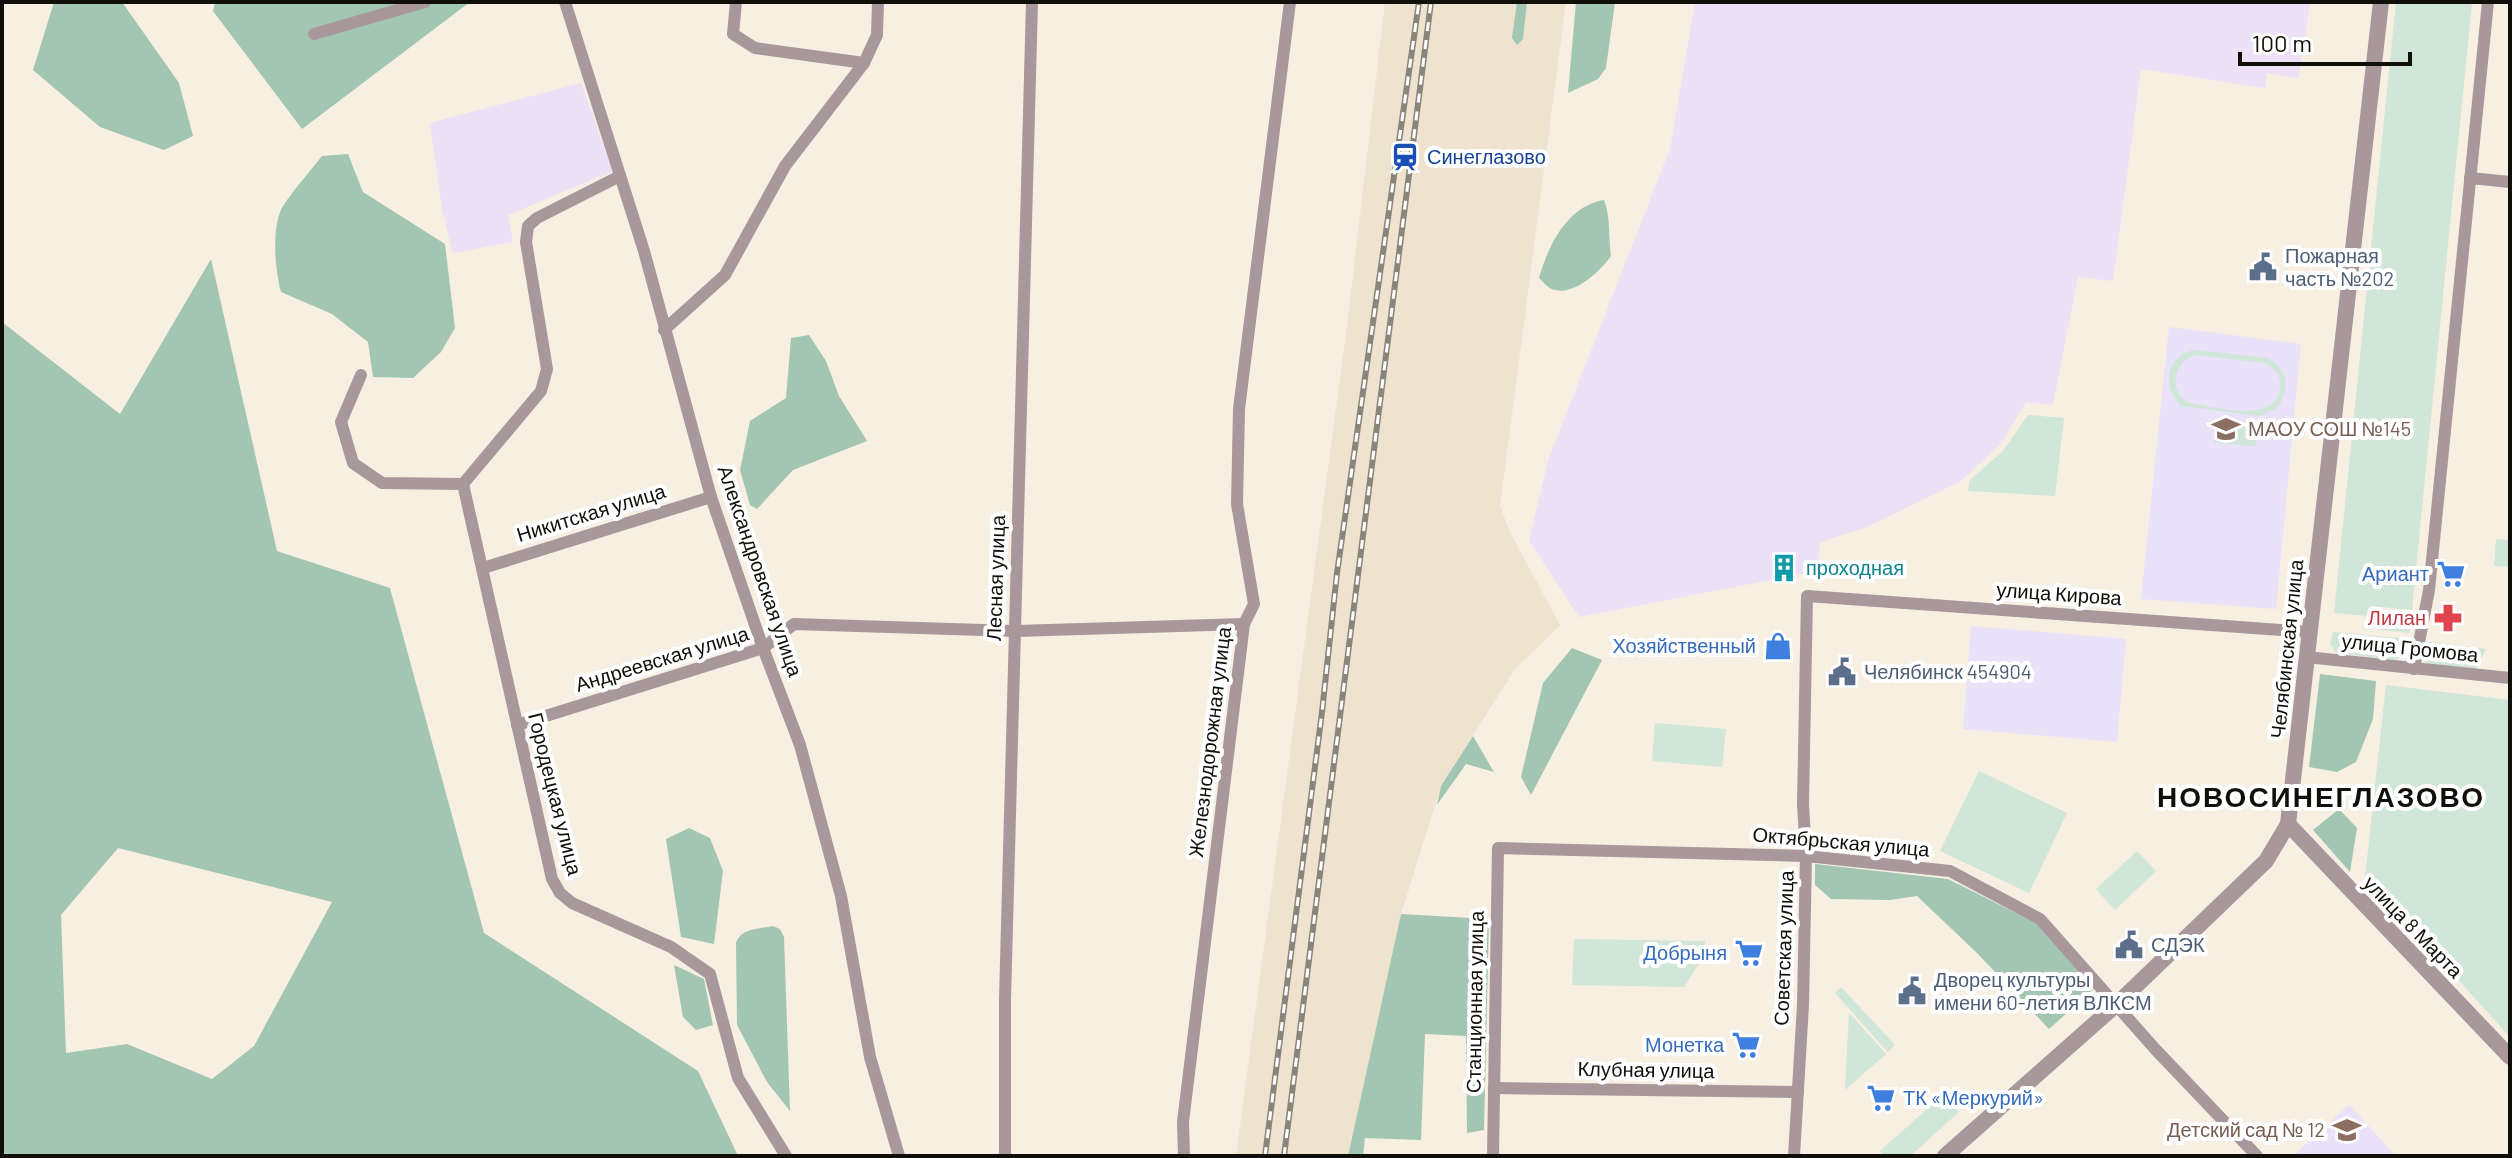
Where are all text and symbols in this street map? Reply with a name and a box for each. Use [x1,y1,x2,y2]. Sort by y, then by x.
scale bar [2240,16,2410,66]
text: 100 m [2252,28,2312,57]
station icon: Синеглазово [1390,142,1420,172]
place label: Синеглазово [1427,144,1546,168]
place label: Пожарная часть №202 [2285,243,2394,290]
public building icon: Пожарная часть №202 [2248,252,2278,282]
school or university icon: МАОУ СОШ №145 [2211,414,2241,444]
place label: МАОУ СОШ №145 [2248,416,2411,440]
street label: Александровская улица [714,462,809,680]
street label: Никитская улица [513,478,669,546]
street label: Лесная улица [981,514,1009,641]
building icon: проходная [1769,553,1799,583]
place label: проходная [1806,555,1904,579]
street label: Челябинская улица [2265,557,2307,740]
supermarket icon: Ариант [2436,559,2466,589]
place label: Ариант [2362,561,2429,585]
street label: улица Кирова [1996,577,2123,609]
pharmacy icon: Лилан [2433,603,2463,633]
place label: Лилан [2368,605,2426,629]
street label: Андреевская улица [572,620,752,696]
street label: Железнодорожная улица [1183,624,1235,859]
street label: улица Громова [2341,628,2481,666]
shop icon: Хозяйственный [1763,631,1793,661]
place label: Хозяйственный [1612,633,1756,657]
public building icon: Челябинск 454904 [1827,657,1857,687]
place label: Челябинск 454904 [1864,659,2032,683]
street label: Городецкая улица [524,710,588,878]
district label: НОВОСИНЕГЛАЗОВО [2157,779,2485,813]
street label: Октябрьская улица [1752,821,1931,861]
street label: Советская улица [1768,869,1798,1026]
street label: улица 8 Марта [2359,870,2469,983]
street label: Станционная улица [1460,910,1488,1093]
public building icon: СДЭК [2114,930,2144,960]
place label: СДЭК [2151,932,2205,956]
supermarket icon: Добрыня [1734,938,1764,968]
place label: Добрыня [1643,940,1727,964]
place label: Дворец культуры имени 60-летия ВЛКСМ [1934,967,2152,1014]
public building icon: Дворец культуры имени 60-летия ВЛКСМ [1897,976,1927,1006]
supermarket icon: Монетка [1731,1030,1761,1060]
place label: Монетка [1645,1032,1725,1056]
street label: Клубная улица [1577,1056,1716,1082]
supermarket icon: ТК «Меркурий» [1866,1083,1896,1113]
place label: ТК «Меркурий» [1903,1085,2044,1109]
school or university icon: Детский сад № 12 [2332,1115,2362,1145]
place label: Детский сад № 12 [2167,1117,2325,1141]

